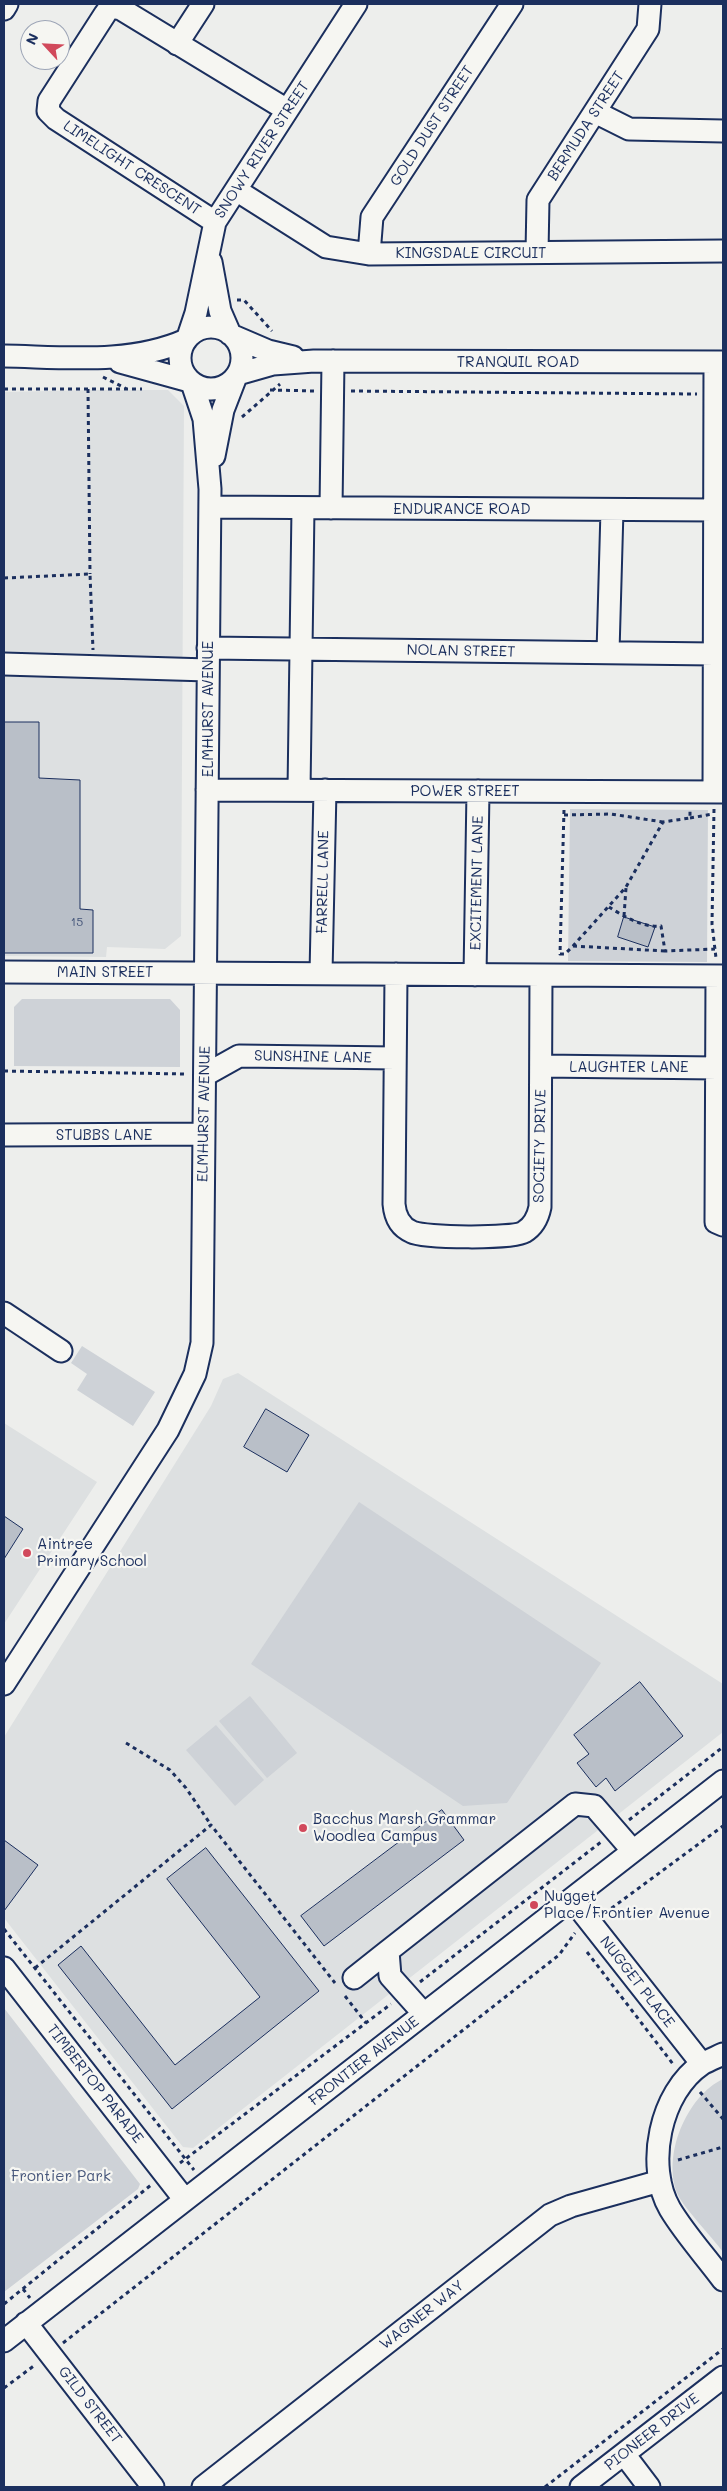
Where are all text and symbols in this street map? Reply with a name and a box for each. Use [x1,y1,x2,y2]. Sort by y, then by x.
north arrow [20,20,70,70]
text: N [21,30,43,48]
street label: GOLD DUST STREET [386,62,478,190]
street label: BERMUDA STREET [544,68,628,184]
street label: SNOWY RIVER STREET [211,78,313,222]
street label: LIMELIGHT CRESCENT [60,117,204,219]
street label: KINGSDALE CIRCUIT [396,244,546,262]
street label: TRANQUIL ROAD [457,353,579,371]
street label: ENDURANCE ROAD [393,500,531,518]
street label: ELMHURST AVENUE [199,641,217,777]
street label: NOLAN STREET [406,641,516,661]
street label: POWER STREET [410,782,520,800]
street label: EXCITEMENT LANE [467,815,487,951]
street label: FARRELL LANE [313,830,333,934]
house number: 15 [71,915,83,929]
street label: MAIN STREET [57,963,153,981]
street label: ELMHURST AVENUE [194,1046,214,1182]
street label: SUNSHINE LANE [254,1047,372,1067]
street label: LAUGHTER LANE [569,1058,689,1076]
street label: SOCIETY DRIVE [530,1089,550,1203]
street label: STUBBS LANE [56,1126,152,1144]
place label: Aintree Primary School [37,1535,147,1570]
marker: Aintree Primary School [21,1547,33,1559]
place label: Bacchus Marsh Grammar Woodlea Campus [313,1810,496,1845]
marker: Bacchus Marsh Grammar Woodlea Campus [297,1822,309,1834]
place label: Nugget Place/Frontier Avenue [544,1887,710,1922]
marker: Nugget Place/Frontier Avenue [528,1899,540,1911]
street label: NUGGET PLACE [596,1933,678,2031]
street label: FRONTIER AVENUE [305,2012,423,2110]
street label: TIMBERTOP PARADE [43,2021,147,2147]
park label: Frontier Park [11,2167,111,2185]
street label: WAGNER WAY [376,2276,468,2354]
street label: GILD STREET [54,2363,126,2447]
street label: PIONEER DRIVE [601,2390,703,2474]

